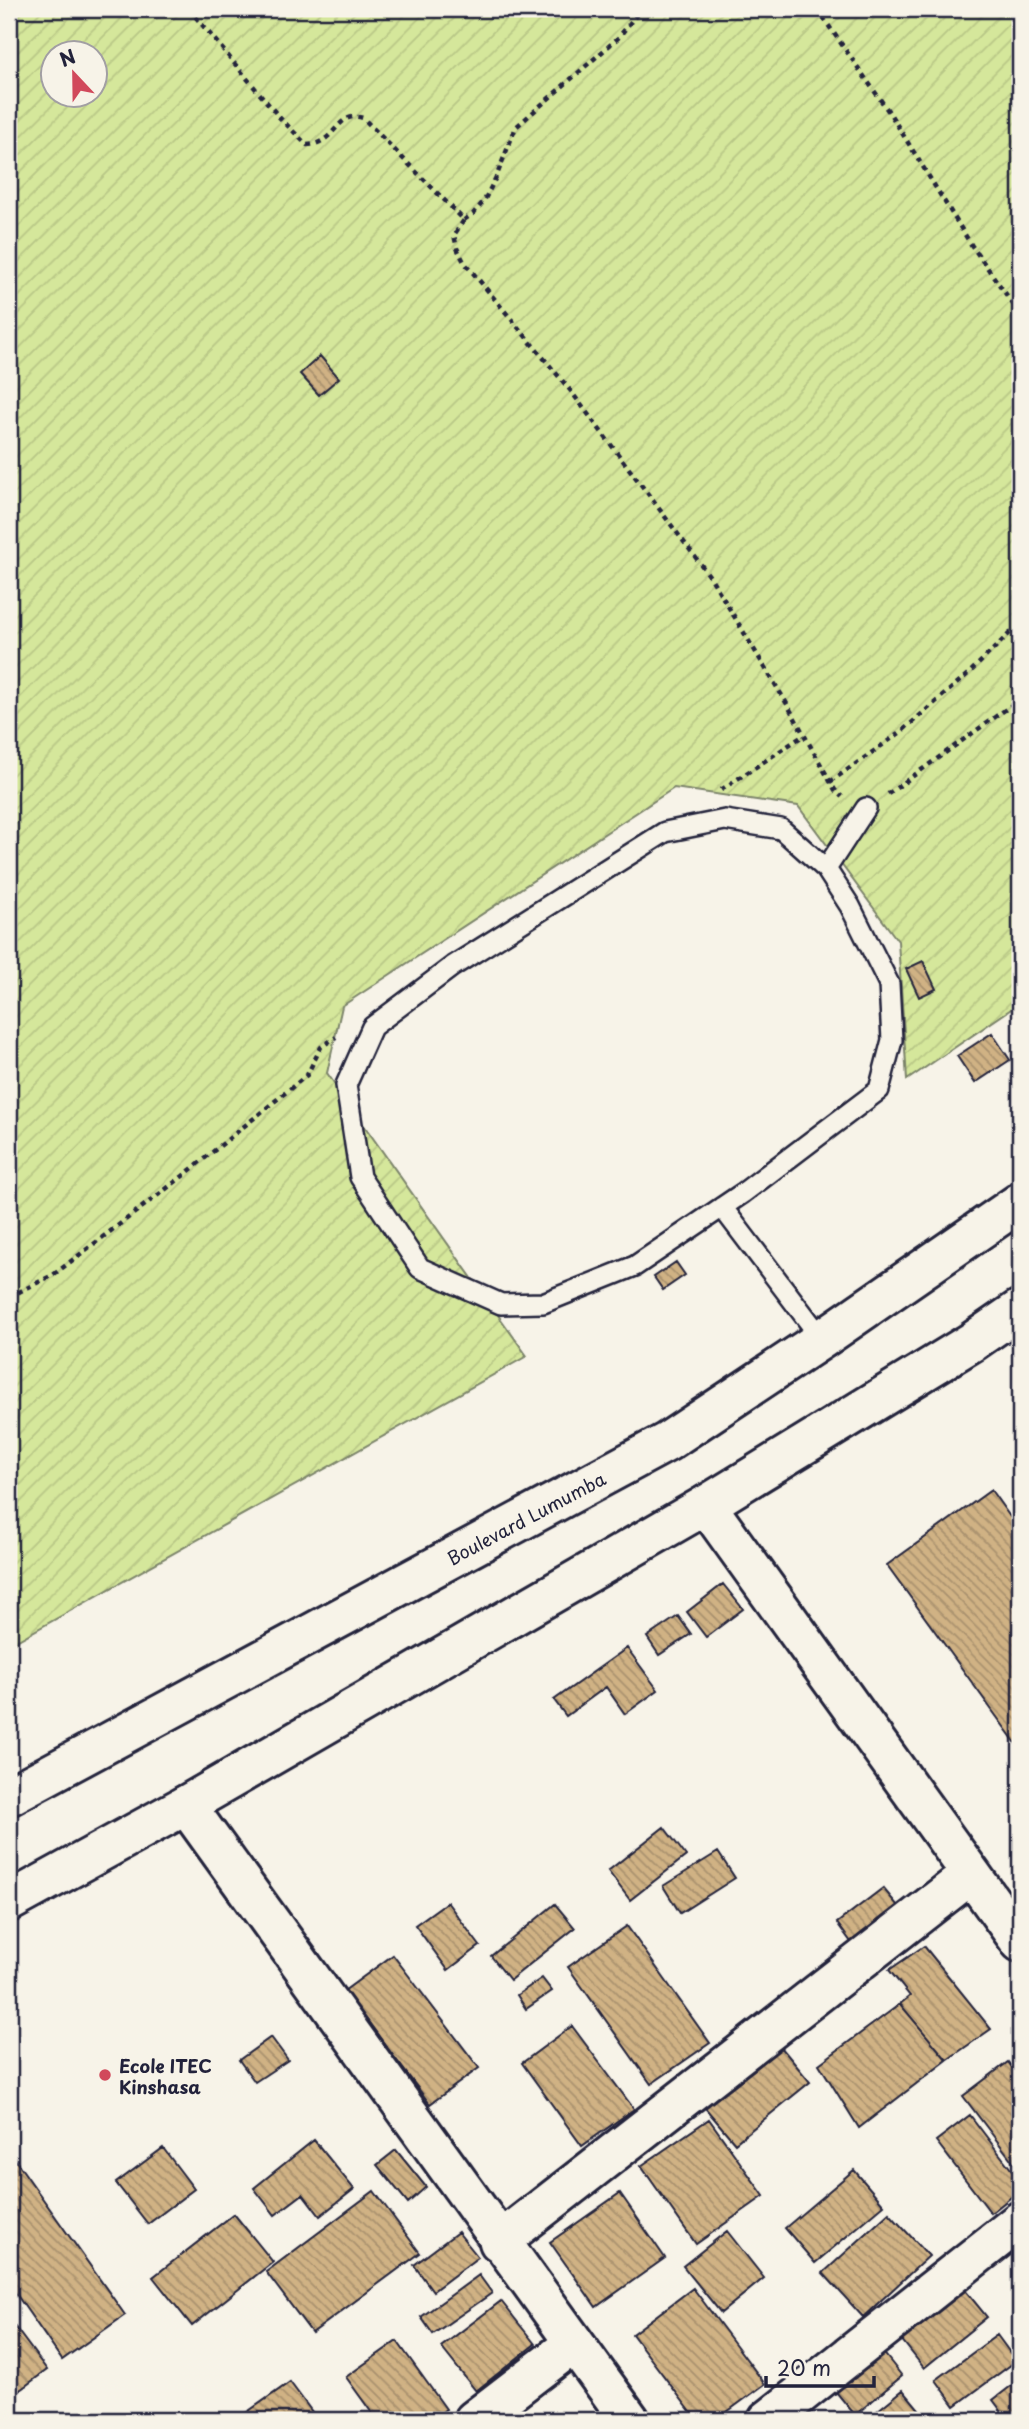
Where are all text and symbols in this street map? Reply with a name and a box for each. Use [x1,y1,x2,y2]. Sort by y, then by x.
north arrow [38,38,108,108]
text: N [55,42,79,73]
street label: Boulevard Lumumba [442,1464,611,1571]
place label: Ecole ITEC Kinshasa [119,2052,212,2100]
marker: Ecole ITEC Kinshasa [97,2067,113,2083]
scale bar [766,2345,875,2389]
text: 20 m [777,2351,831,2383]

